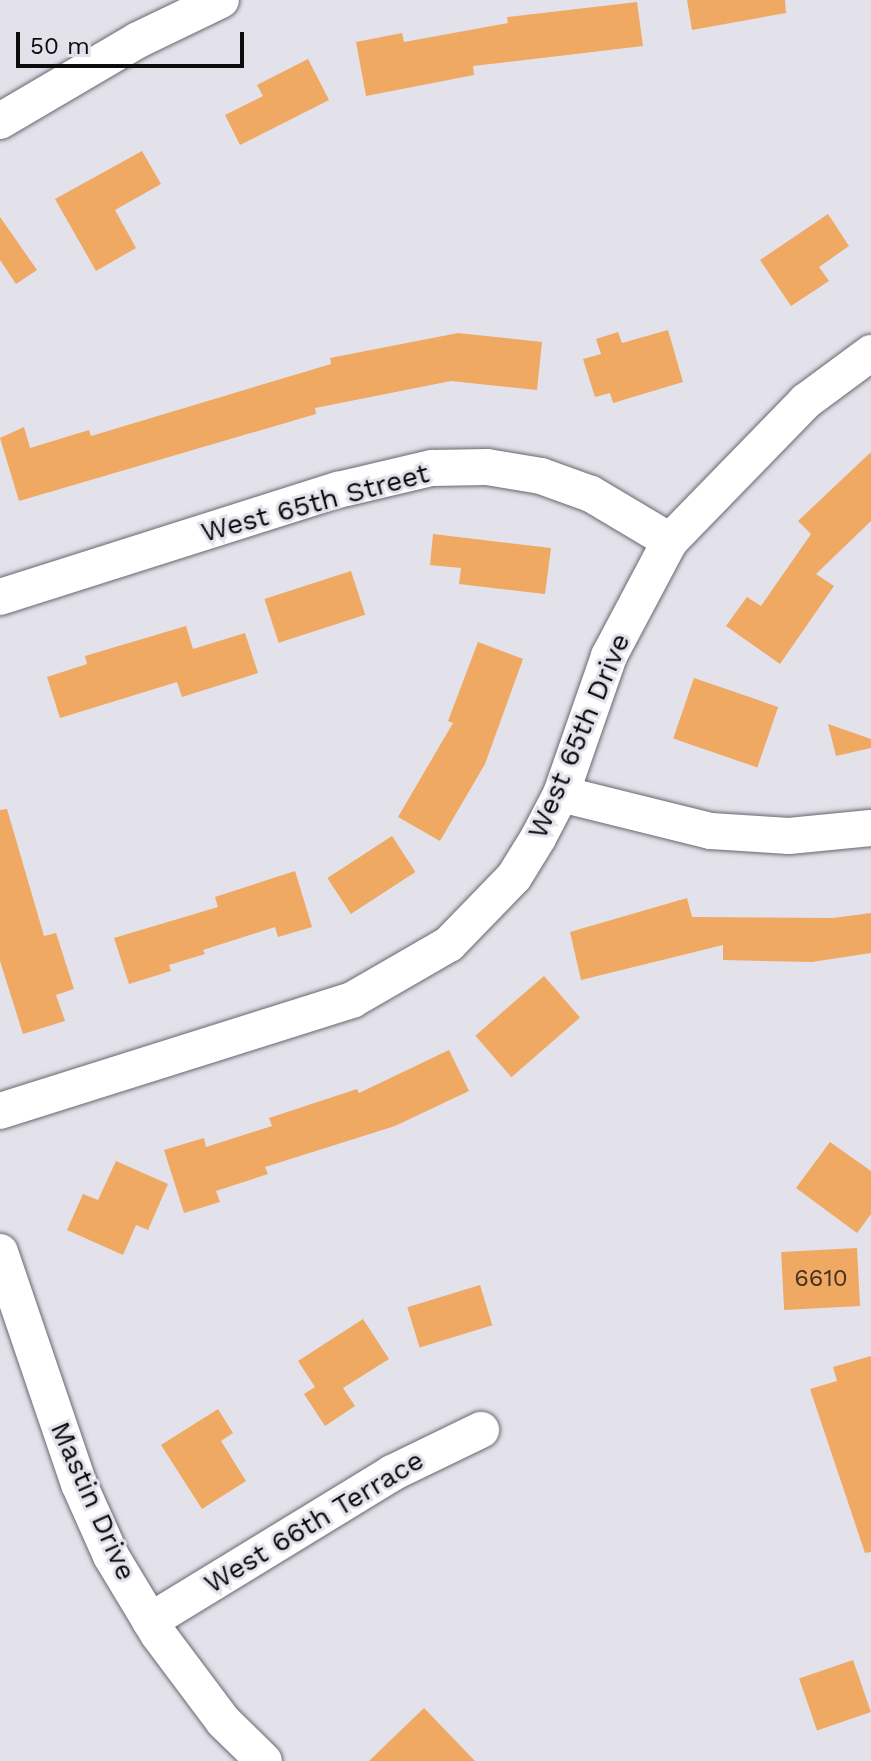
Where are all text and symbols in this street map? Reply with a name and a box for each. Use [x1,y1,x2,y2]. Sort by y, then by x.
scale bar [20,16,248,66]
text: 50 m [30,32,90,60]
street label: West 65th Street [197,456,433,550]
street label: West 65th Drive [521,628,637,844]
house number: 6610 [794,1265,848,1293]
street label: Mastin Drive [43,1416,143,1586]
street label: West 66th Terrace [198,1443,430,1601]

